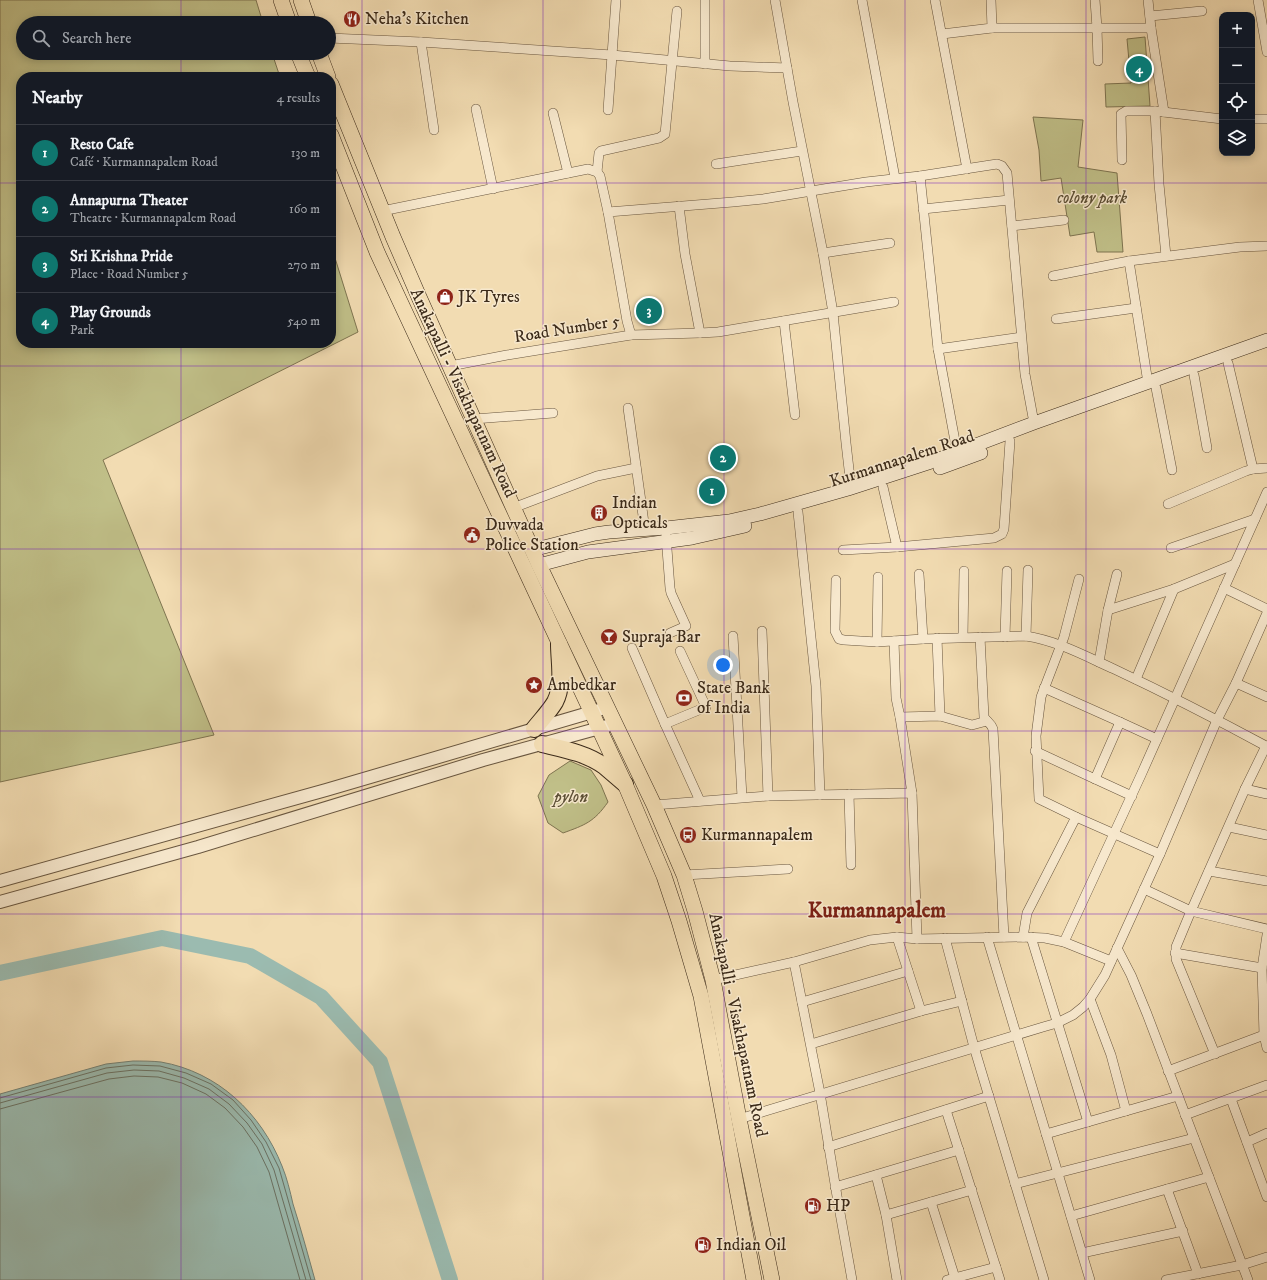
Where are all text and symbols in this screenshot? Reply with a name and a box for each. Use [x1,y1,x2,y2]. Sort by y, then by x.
place label: Neha's Kitchen [365,8,469,30]
restaurant icon: Neha's Kitchen [342,9,362,29]
map controls [1219,12,1255,156]
button: + [1219,12,1255,48]
search box [16,16,336,60]
icon: search [30,27,52,49]
text: Search here [62,29,131,48]
button: − [1219,48,1255,84]
pin: 4 [1126,54,1152,84]
button: locate [1219,84,1255,120]
text: Nearby [32,87,82,109]
text: 4 results [277,90,320,106]
button: layers [1219,120,1255,156]
text: Resto Cafe [70,135,134,154]
text: 1 [43,145,47,161]
text: 130 m [291,145,320,161]
text: Café · Kurmannapalem Road [70,154,218,170]
park label: colony park [1057,187,1128,209]
text: Annapurna Theater [70,191,188,210]
text: 2 [42,201,48,217]
text: 160 m [289,201,320,217]
text: Theatre · Kurmannapalem Road [70,210,236,226]
text: Sri Krishna Pride [70,247,173,266]
text: 3 [43,257,47,273]
text: 270 m [288,257,320,273]
text: Place · Road Number 5 [70,266,188,282]
street label: Anakapalli - Visakhapatnam Road [405,285,521,502]
place label: JK Tyres [456,286,520,308]
shop icon: JK Tyres [435,287,455,307]
pin: 3 [636,296,662,326]
text: Play Grounds [70,303,151,322]
street label: Road Number 5 [513,310,622,348]
text: 4 [41,313,49,329]
text: 540 m [287,313,320,329]
text: Park [70,322,94,338]
street label: Kurmannapalem Road [827,425,978,493]
pin: 2 [710,443,736,473]
pin: 1 [699,476,725,506]
place label: Indian Opticals [612,492,668,534]
building icon: Indian Opticals [589,503,609,523]
place label: Duvvada Police Station [485,514,579,556]
public building icon: Duvvada Police Station [462,525,482,545]
place label: Supraja Bar [622,626,701,648]
bar icon: Supraja Bar [599,627,619,647]
your location [713,655,733,675]
place label: Ambedkar [547,674,617,696]
place icon: Ambedkar [524,675,544,695]
place label: State Bank of India [697,677,771,719]
bank icon: State Bank of India [674,688,694,708]
park label: pylon [551,786,588,808]
place label: Kurmannapalem [701,824,813,846]
bus stop icon: Kurmannapalem [678,825,698,845]
district label: Kurmannapalem [808,898,946,924]
street label: Anakapalli - Visakhapatnam Road [703,911,773,1140]
place label: HP [826,1195,850,1217]
fuel station icon: HP [803,1196,823,1216]
place label: Indian Oil [716,1234,786,1256]
fuel station icon: Indian Oil [693,1235,713,1255]

